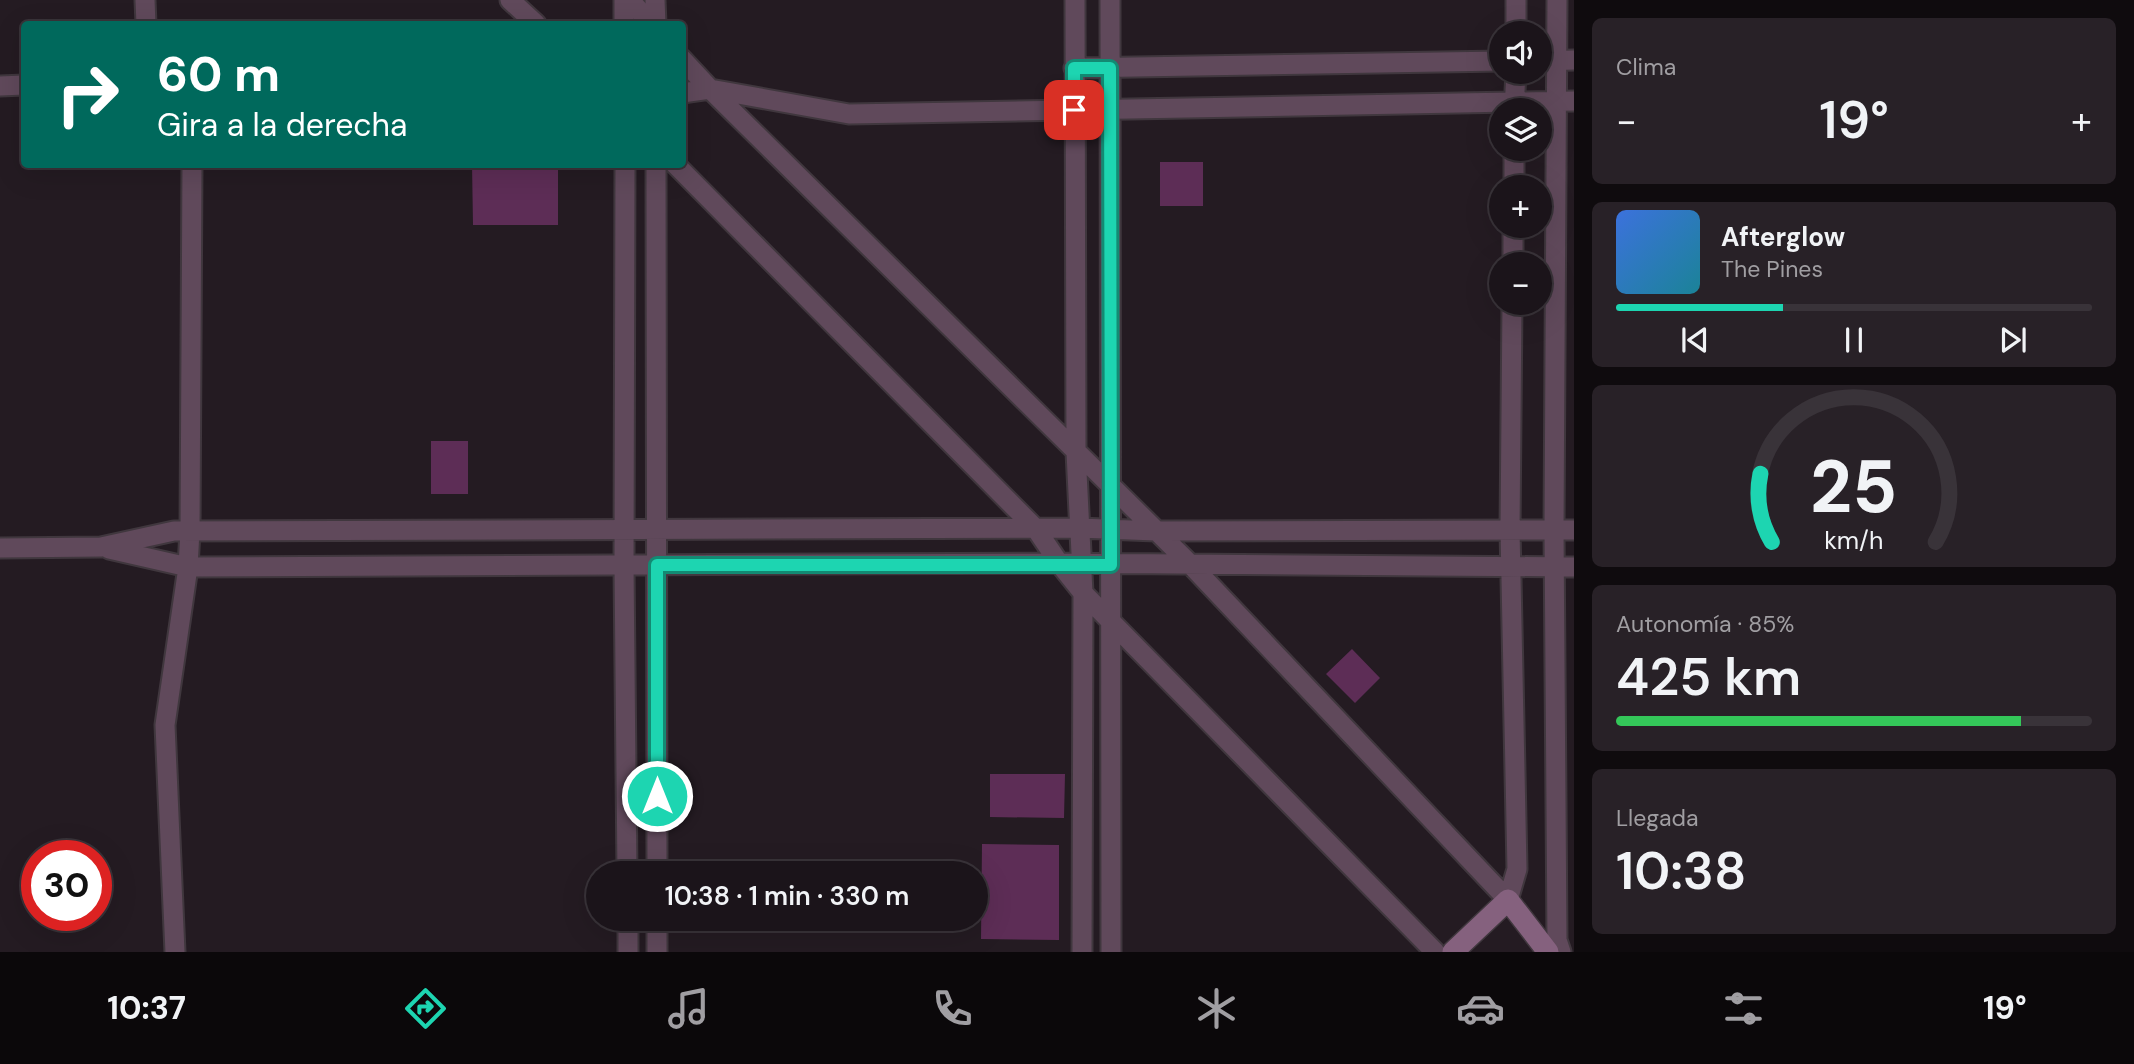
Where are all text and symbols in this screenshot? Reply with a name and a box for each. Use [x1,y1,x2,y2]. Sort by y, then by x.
map controls [1489,21,1552,315]
button: sound [1489,21,1552,84]
text: 60 m [157,42,280,106]
icon: right [42,49,133,140]
text: Clima [1616,52,1676,82]
pin [1044,80,1104,140]
text: 19° [1819,86,1889,154]
icon: arrive [1055,91,1093,129]
text: − [1616,96,1637,146]
text: + [2071,96,2092,146]
button: layers [1489,98,1552,161]
text: Gira a la derecha [157,104,407,146]
button: + [1489,175,1552,238]
text: Afterglow [1721,220,1845,254]
button: − [1489,252,1552,315]
text: The Pines [1721,254,1823,284]
icon: previous [1676,321,1714,359]
icon: pause [1835,321,1873,359]
icon: next [1994,321,2032,359]
text: 25 [1810,440,1898,535]
text: km/h [1824,524,1884,557]
text: Autonomía · 85% [1616,609,1794,639]
text: 425 km [1616,643,1801,711]
position arrow [620,759,694,833]
text: Llegada [1616,803,1699,833]
text: 10:38 [1616,837,1746,905]
speed limit sign: 30 [21,840,112,931]
text: 10:38 · 1 min · 330 m [665,879,909,913]
icon: directions [401,984,450,1033]
icon: music [664,984,713,1033]
icon: phone [928,984,977,1033]
icon: climate [1192,984,1241,1033]
icon: car [1456,984,1505,1033]
icon: filters [1719,984,1768,1033]
text: 10:37 [107,987,186,1029]
text: 19° [1983,987,2027,1029]

